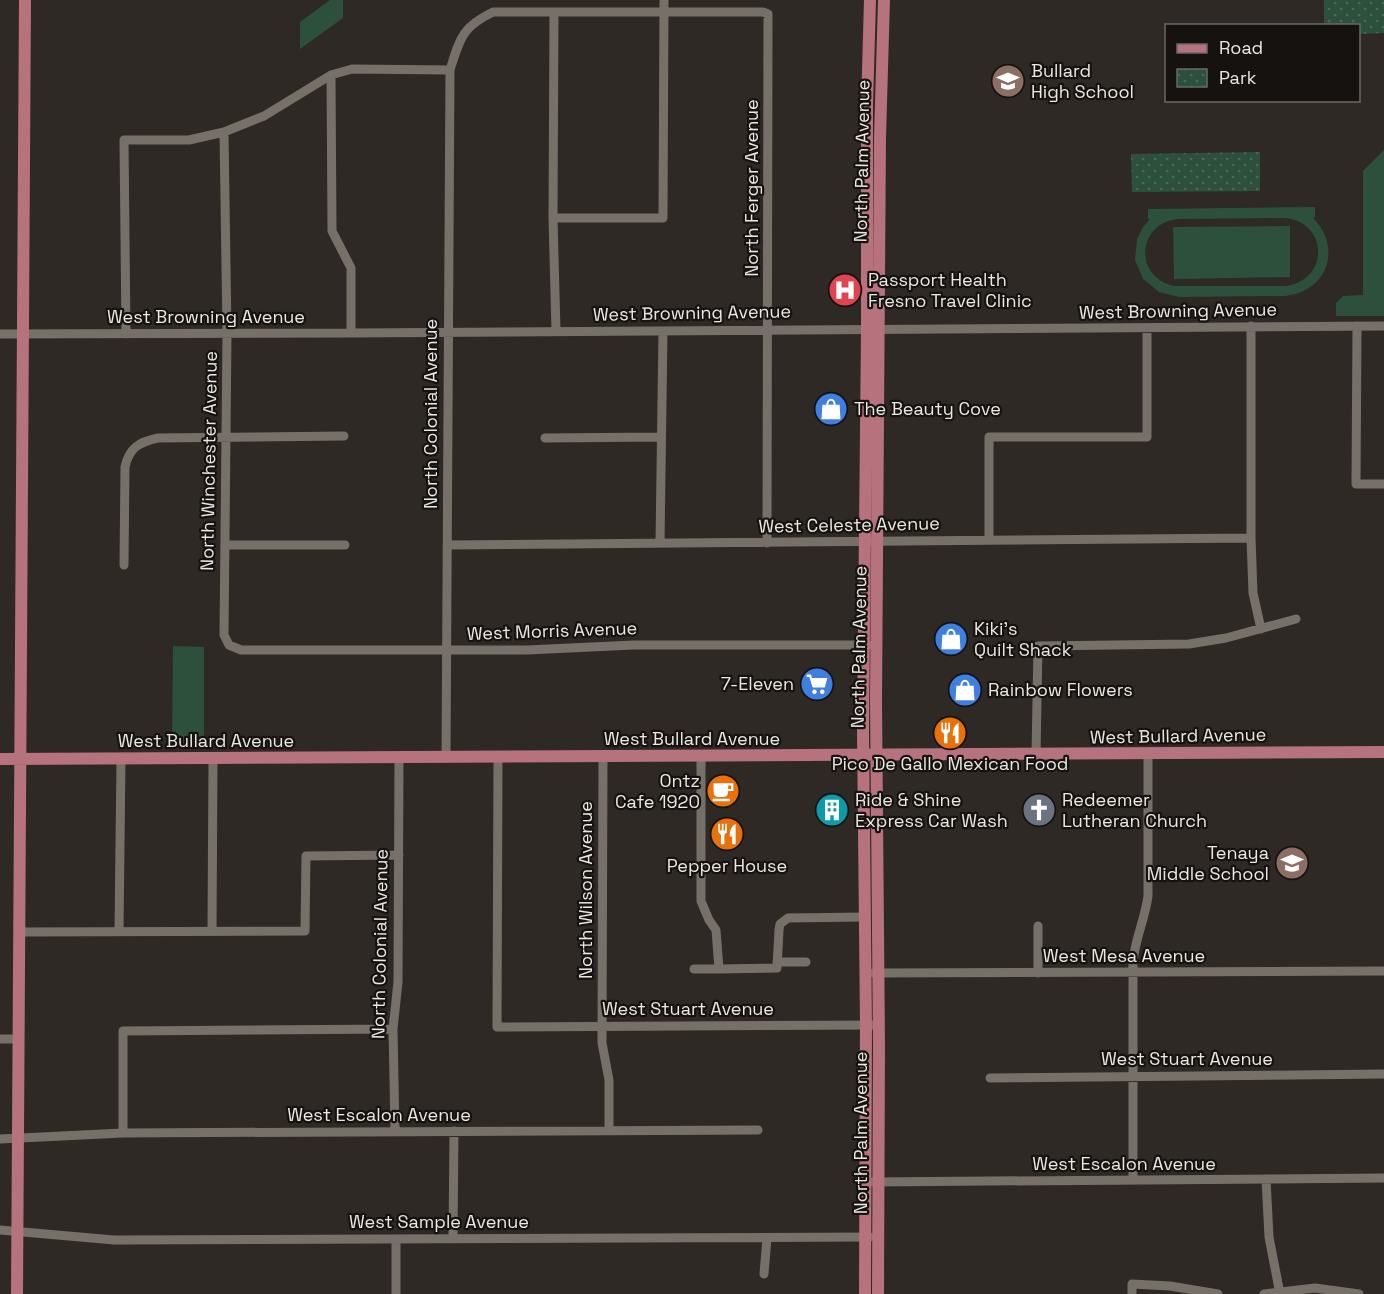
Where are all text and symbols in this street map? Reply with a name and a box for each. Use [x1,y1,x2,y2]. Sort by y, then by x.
legend [1165,24,1360,102]
text: Road [1219,36,1263,59]
place label: Bullard High School [1031,59,1134,103]
school or university icon: Bullard High School [990,63,1026,99]
text: Park [1219,66,1257,89]
street label: North Palm Avenue [849,79,874,242]
street label: North Ferger Avenue [740,99,763,277]
place label: Passport Health Fresno Travel Clinic [868,268,1032,312]
hospital icon: Passport Health Fresno Travel Clinic [827,272,863,308]
street label: West Browning Avenue [1079,297,1277,324]
street label: West Browning Avenue [593,299,791,326]
street label: West Browning Avenue [107,305,305,328]
street label: North Colonial Avenue [419,319,442,509]
street label: North Winchester Avenue [195,351,222,571]
shop icon: The Beauty Cove [813,391,849,427]
place label: The Beauty Cove [854,397,1001,420]
street label: West Celeste Avenue [758,511,940,538]
street label: North Palm Avenue [846,565,871,728]
street label: West Morris Avenue [466,616,638,645]
place label: Kiki's Quilt Shack [974,617,1072,661]
shop icon: Kiki's Quilt Shack [933,621,969,657]
supermarket icon: 7-Eleven [799,666,835,702]
place label: 7-Eleven [721,672,794,695]
shop icon: Rainbow Flowers [947,672,983,708]
place label: Rainbow Flowers [988,678,1133,701]
restaurant icon: Pico De Gallo Mexican Food [932,715,968,751]
street label: West Bullard Avenue [1090,722,1266,749]
street label: West Bullard Avenue [604,727,780,750]
street label: West Bullard Avenue [118,729,294,752]
place label: Pico De Gallo Mexican Food [832,752,1068,775]
place label: Ontz Cafe 1920 [615,769,700,813]
cafe icon: Ontz Cafe 1920 [705,773,741,809]
place label: Ride & Shine Express Car Wash [855,788,1008,832]
place label: Redeemer Lutheran Church [1062,788,1207,832]
building icon: Ride & Shine Express Car Wash [814,792,850,828]
church icon: Redeemer Lutheran Church [1021,792,1057,828]
street label: North Wilson Avenue [574,801,597,979]
restaurant icon: Pepper House [709,816,745,852]
place label: Tenaya Middle School [1147,841,1269,885]
school or university icon: Tenaya Middle School [1274,845,1310,881]
street label: North Colonial Avenue [366,849,393,1039]
place label: Pepper House [667,854,787,877]
street label: West Mesa Avenue [1043,944,1205,967]
street label: West Stuart Avenue [602,997,774,1020]
street label: West Stuart Avenue [1101,1047,1273,1070]
street label: North Palm Avenue [849,1052,872,1214]
street label: West Escalon Avenue [287,1103,471,1126]
street label: West Escalon Avenue [1032,1152,1216,1175]
street label: West Sample Avenue [349,1210,529,1233]

